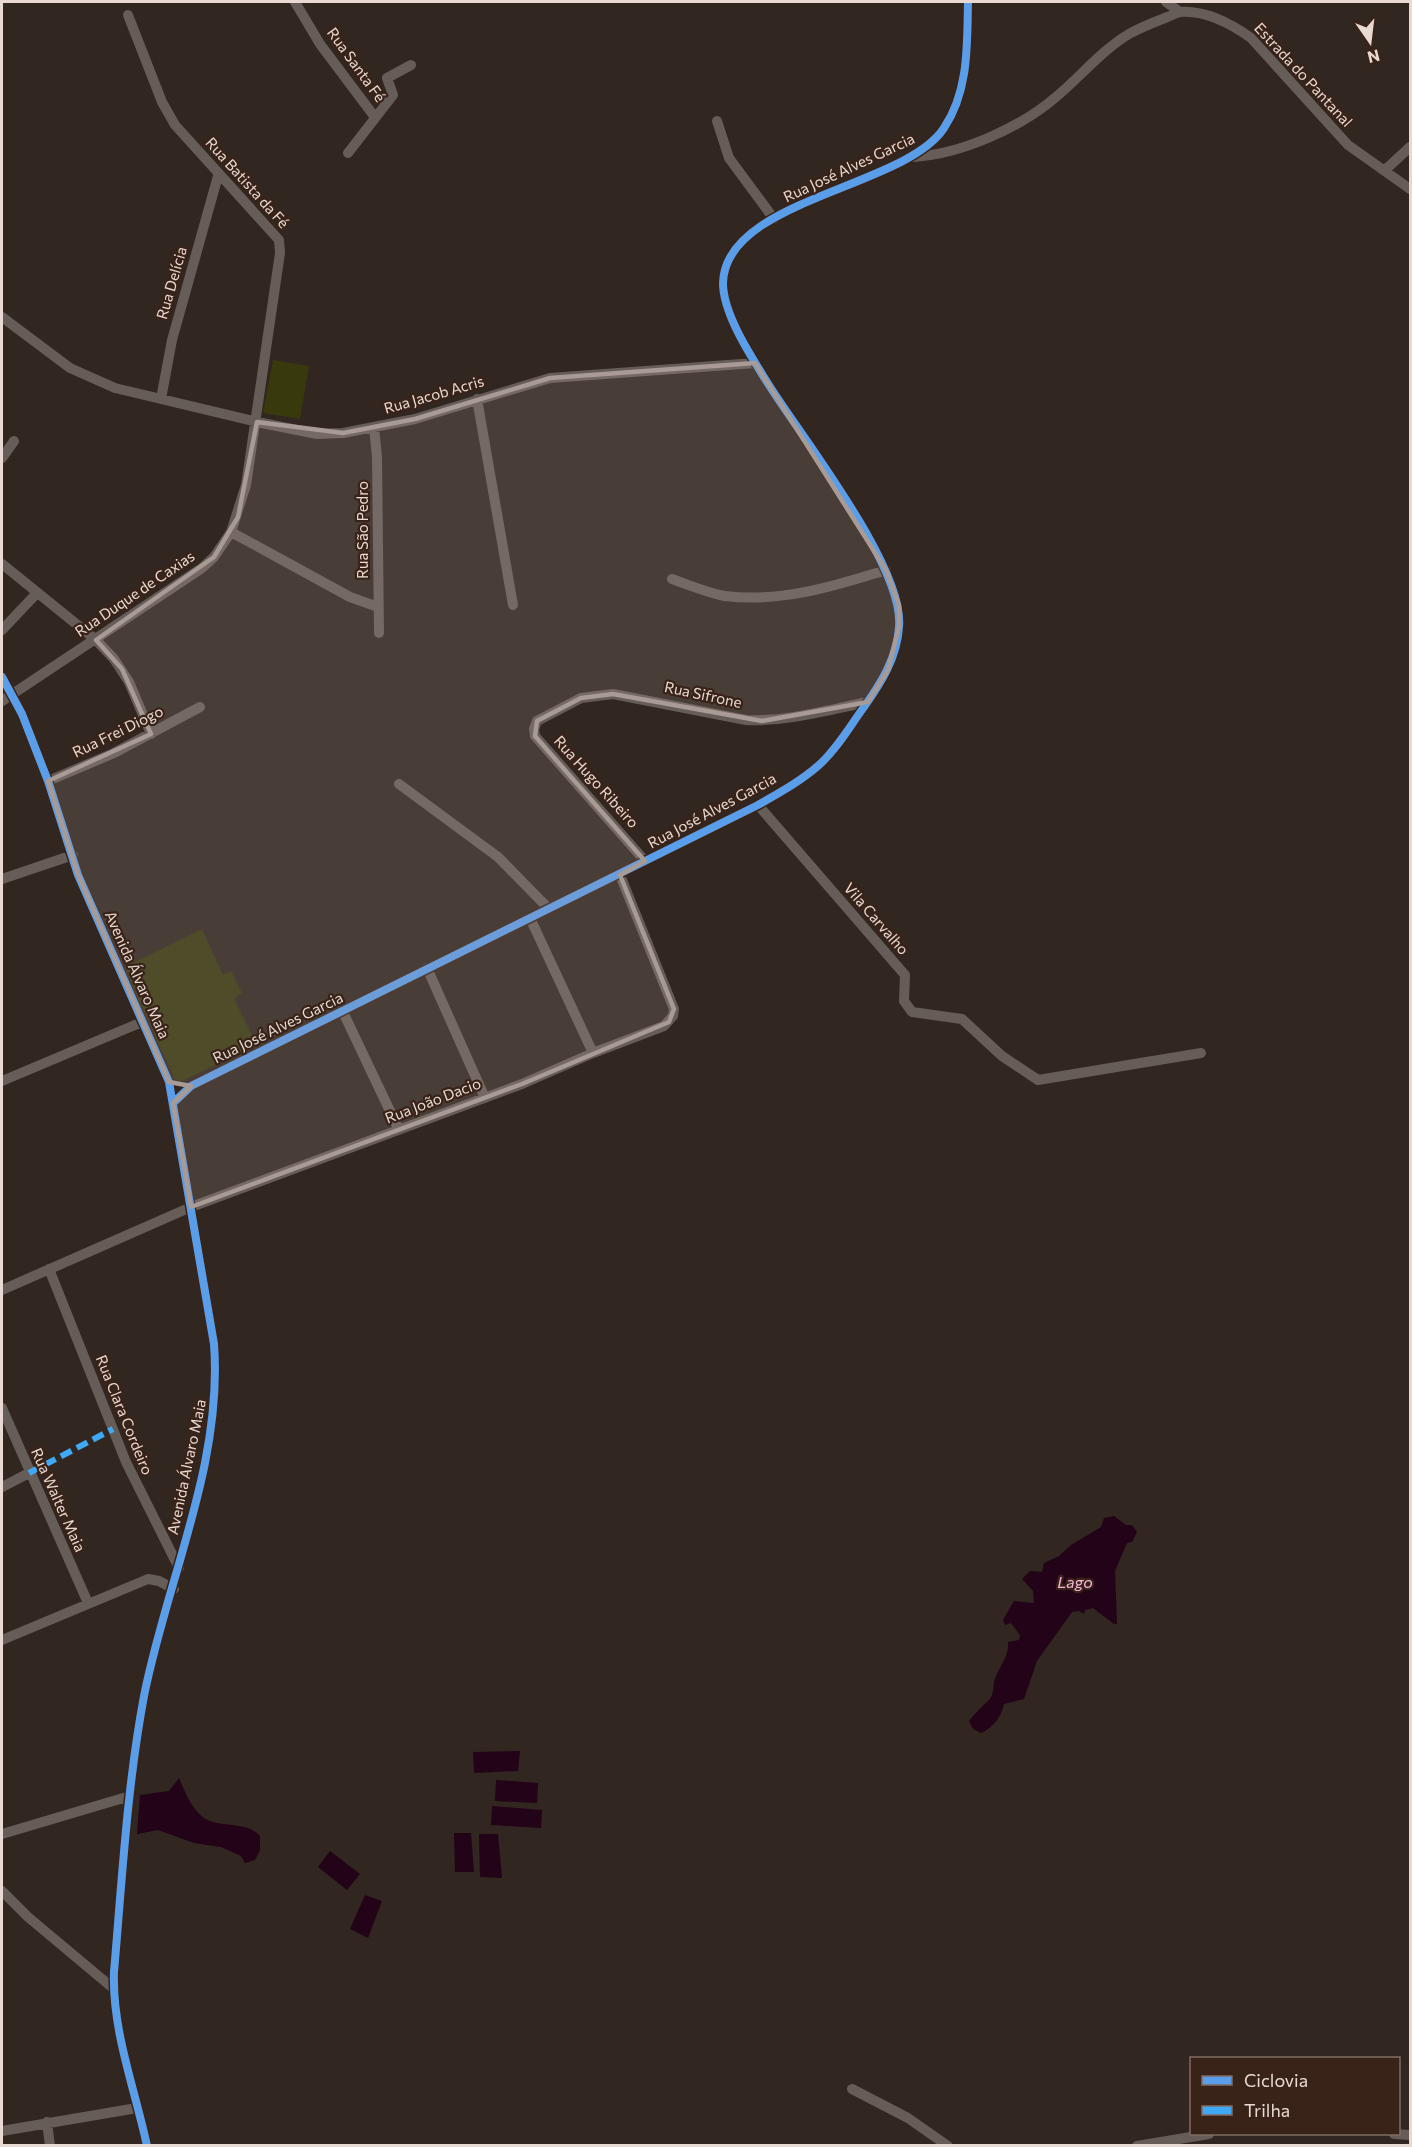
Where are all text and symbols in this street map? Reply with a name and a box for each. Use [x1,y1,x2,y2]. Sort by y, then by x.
north arrow [1340,12,1400,72]
street label: Estrada do Pantanal [1251,19,1357,130]
street label: Rua Santa Fé [324,24,390,105]
text: N [1366,46,1382,68]
street label: Rua José Alves Garcia [780,129,917,205]
street label: Rua Batista da Fé [202,133,293,231]
street label: Rua Delícia [152,244,190,321]
street label: Rua Jacob Acris [381,371,486,417]
street label: Rua São Pedro [353,481,371,579]
street label: Rua Duque de Caxias [71,546,198,640]
street label: Rua Sifrone [663,677,744,711]
street label: Rua Frei Diogo [69,701,166,761]
street label: Rua Hugo Ribeiro [551,732,643,831]
street label: Rua José Alves Garcia [644,769,779,852]
street label: Vila Carvalho [841,879,913,958]
street label: Avenida Álvaro Maia [102,908,175,1041]
street label: Rua José Alves Garcia [209,988,346,1066]
street label: Rua João Dacio [382,1074,483,1127]
street label: Rua Clara Cordeiro [93,1352,157,1477]
street label: Avenida Álvaro Maia [162,1397,209,1536]
street label: Rua Walter Maia [28,1445,90,1554]
water label: Lago [1057,1572,1093,1591]
legend [1190,2057,1400,2135]
text: Ciclovia [1244,2069,1308,2091]
text: Trilha [1244,2099,1290,2121]

